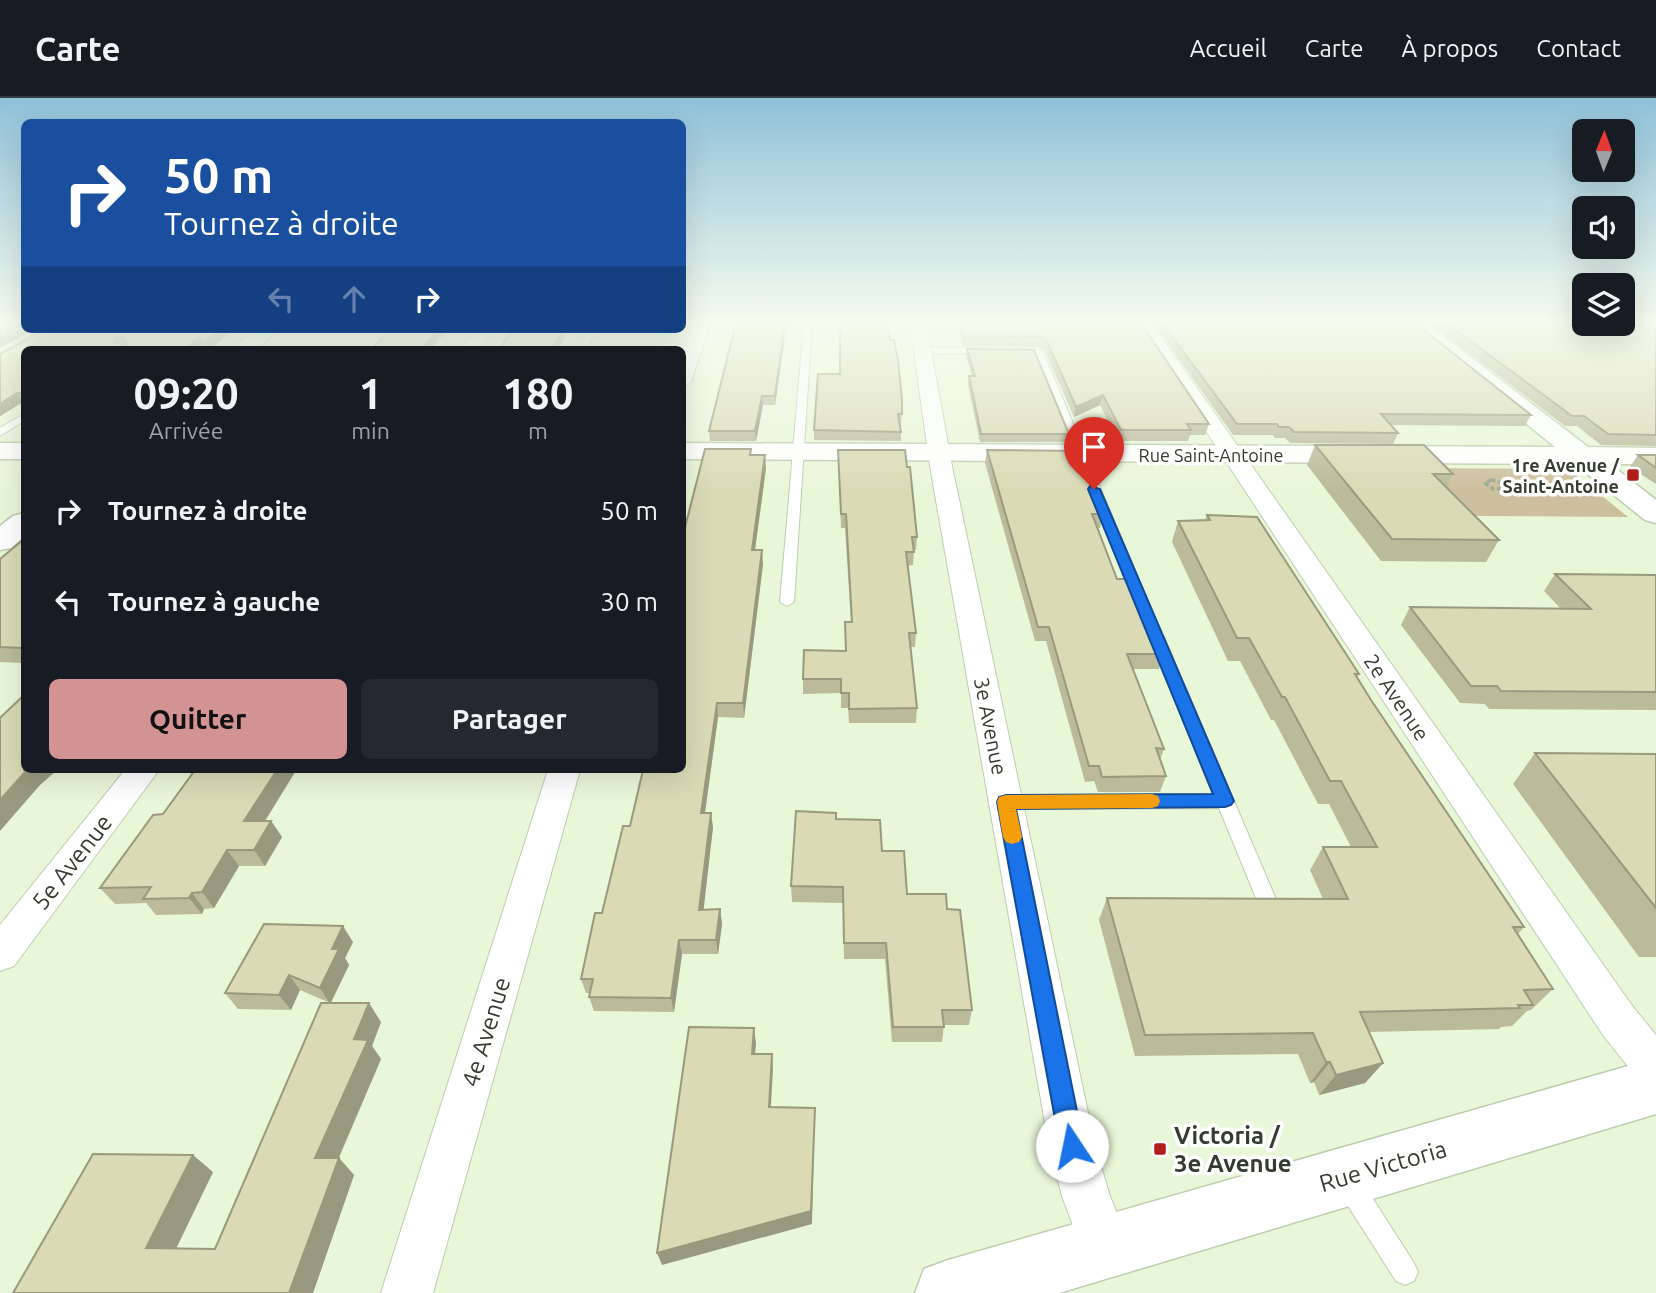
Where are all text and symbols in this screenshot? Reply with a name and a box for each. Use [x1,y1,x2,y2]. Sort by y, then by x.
text: Carte [35,30,121,67]
text: Accueil [1190,35,1267,62]
text: Carte [1305,35,1364,62]
text: À propos [1402,35,1498,62]
text: Contact [1536,35,1621,62]
north arrow [1572,119,1634,182]
map controls [1572,119,1635,336]
icon: right [49,147,140,238]
text: 50 m [164,147,273,202]
button: sound [1572,196,1635,259]
text: Tournez à droite [164,205,399,241]
button: layers [1572,273,1635,336]
icon: left [262,280,300,318]
icon: ahead [335,280,373,318]
icon: right [408,280,446,318]
text: 09:20 [134,370,239,417]
text: 1 [359,370,382,417]
text: 180 [502,370,573,417]
pin [1064,417,1124,489]
text: Arrivée [149,418,223,443]
text: min [351,418,390,443]
text: m [528,418,548,443]
icon: arrive [1075,428,1113,466]
street label: Rue Saint-Antoine [1139,445,1283,465]
place label: 1re Avenue / Saint-Antoine [1503,455,1619,496]
marker: 1re Avenue / Saint-Antoine [1625,467,1641,483]
icon: right [49,492,87,530]
text: Tournez à droite [108,496,307,525]
text: 50 m [600,496,658,525]
icon: left [49,583,87,621]
text: Tournez à gauche [108,587,320,616]
text: 30 m [600,587,658,616]
street label: 2e Avenue [1359,649,1435,745]
street label: 3e Avenue [970,675,1012,777]
button: Quitter [49,679,347,759]
button: Partager [361,679,658,759]
street label: 5e Avenue [27,809,117,915]
street label: 4e Avenue [457,974,515,1090]
position arrow [1035,1109,1109,1183]
place label: Victoria / 3e Avenue [1174,1122,1292,1177]
street label: Rue Victoria [1316,1135,1450,1197]
marker: Victoria / 3e Avenue [1152,1141,1168,1157]

